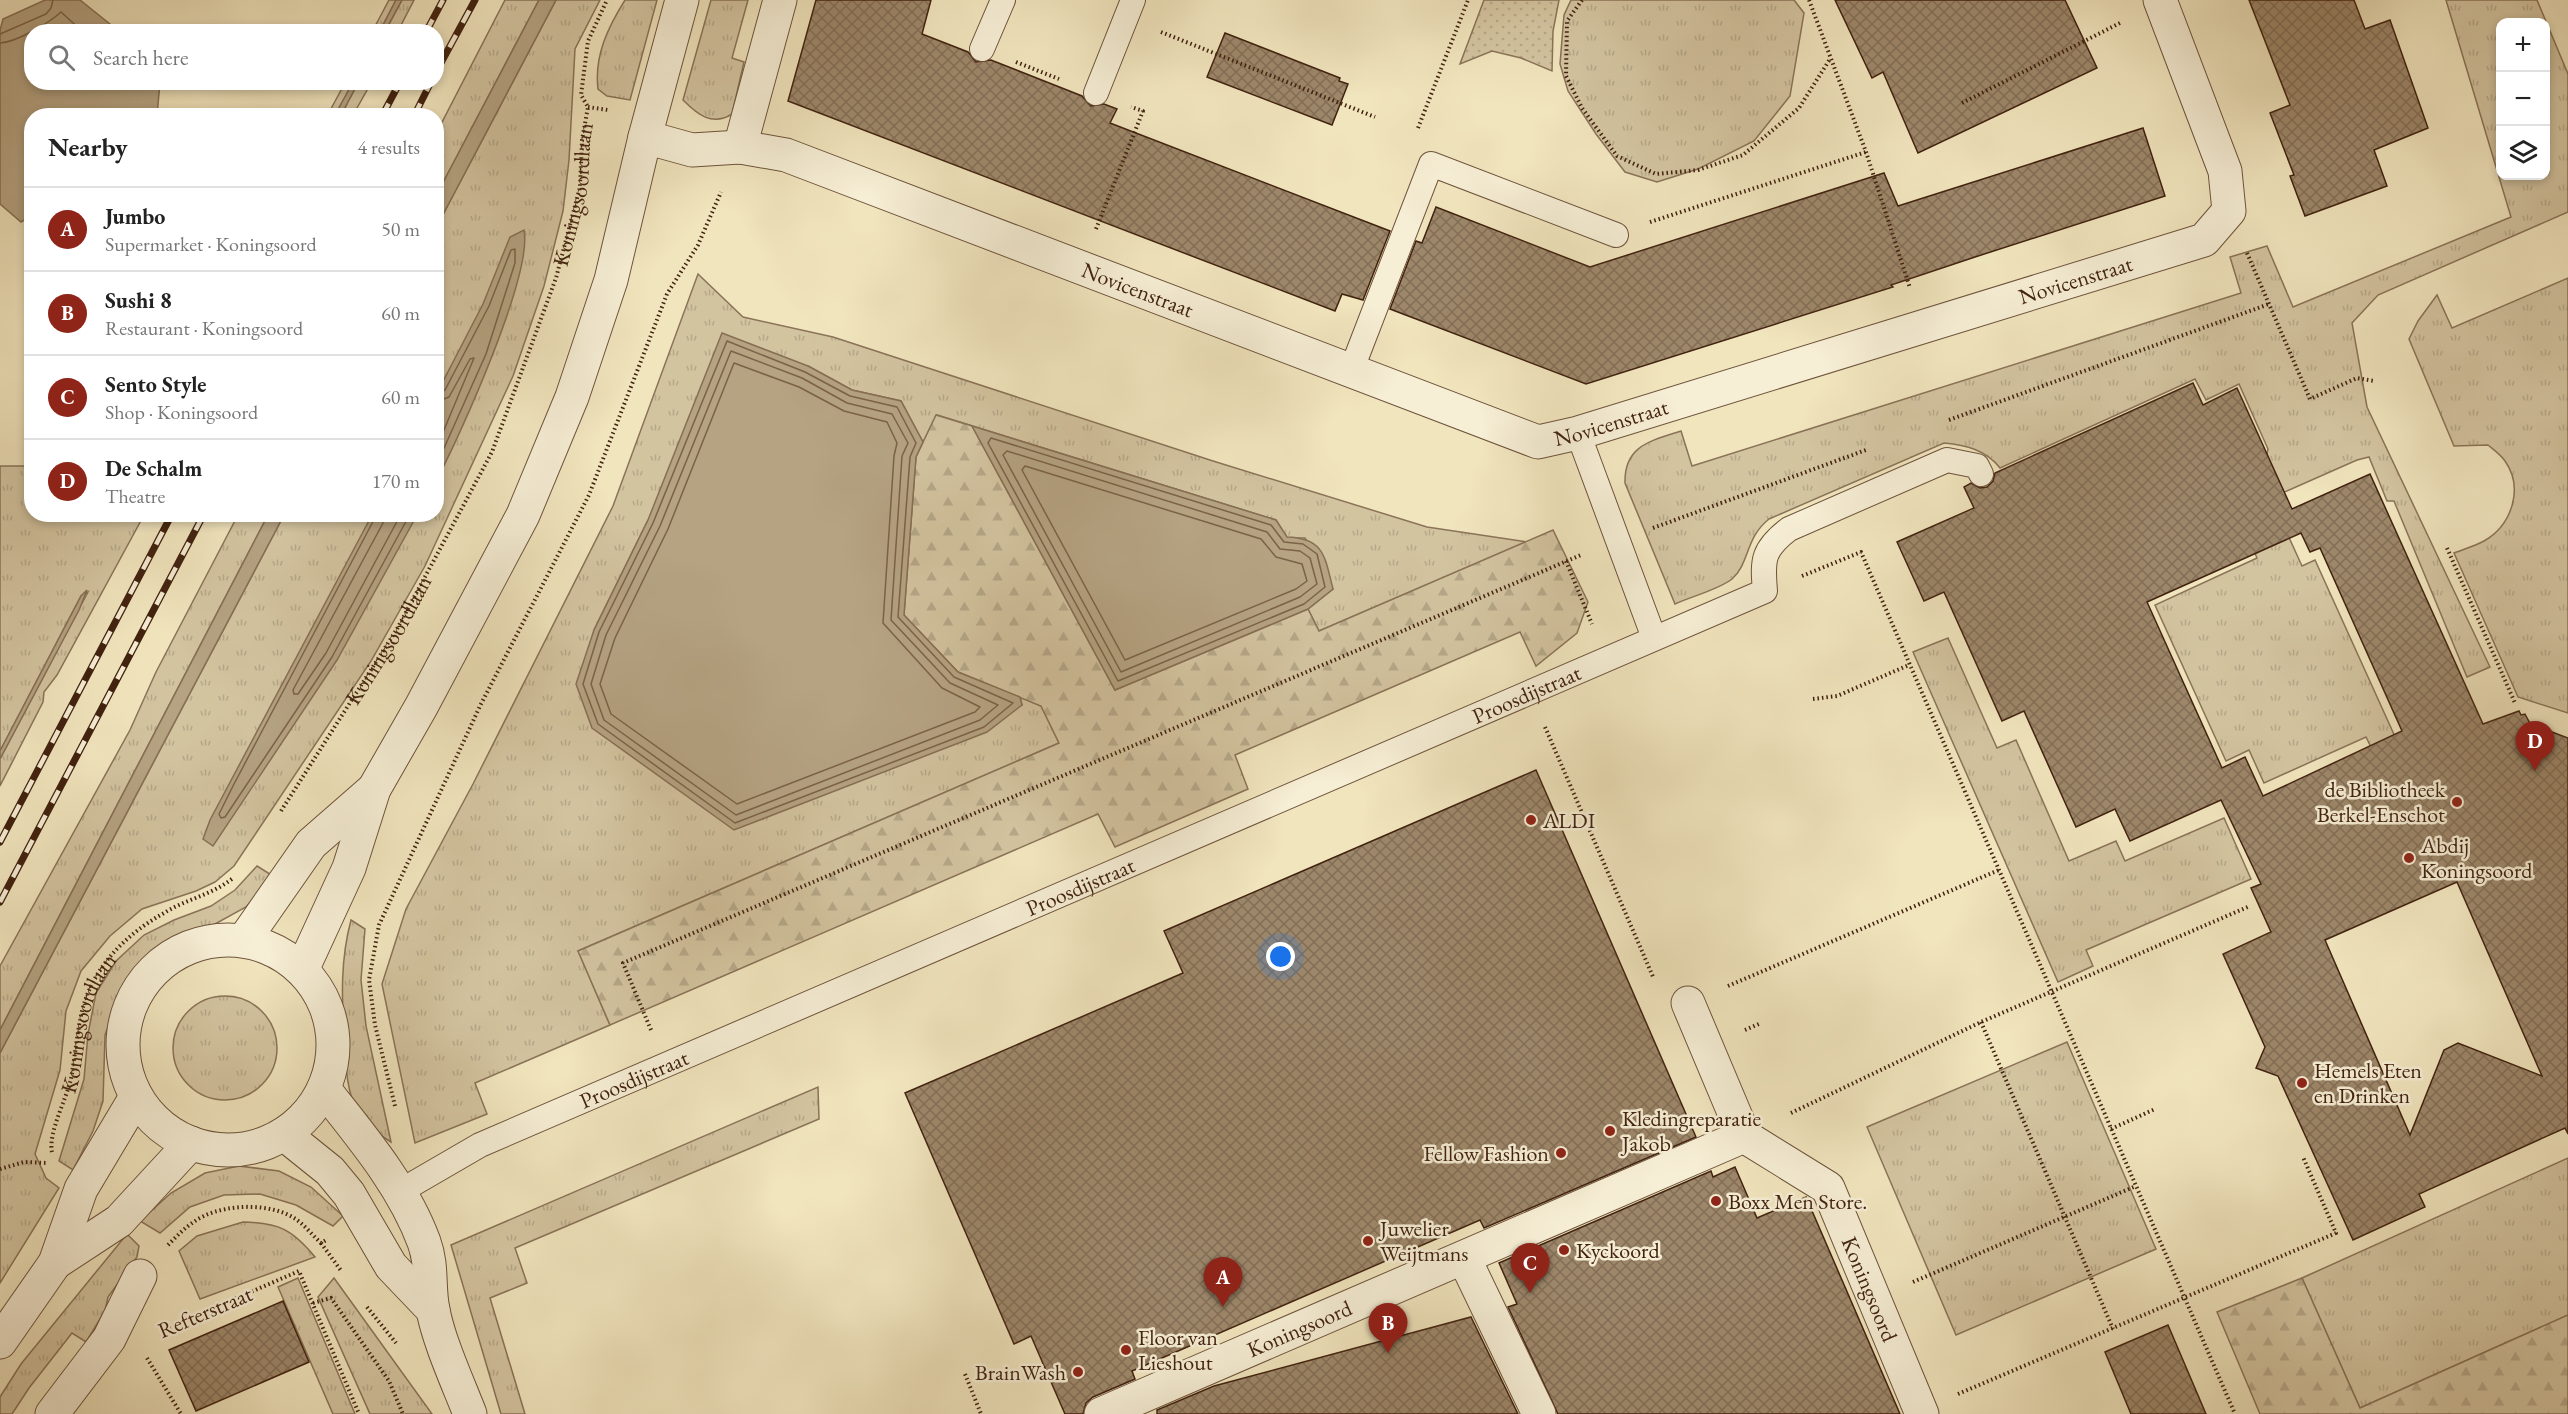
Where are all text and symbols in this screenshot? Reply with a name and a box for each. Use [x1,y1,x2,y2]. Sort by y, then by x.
map controls [2496,18,2550,180]
button: + [2496,18,2550,72]
search box [24,24,444,90]
icon: search [45,41,78,74]
text: Search here [93,43,188,72]
button: − [2496,72,2550,126]
street label: Koningsoordlaan [545,120,600,269]
button: layers [2496,126,2550,180]
text: Nearby [48,130,128,164]
text: 4 results [357,134,420,160]
text: Jumbo [105,202,165,231]
text: A [60,216,75,242]
text: 50 m [381,216,420,242]
text: Supermarket · Koningsoord [105,231,317,257]
street label: Novicenstraat [2015,248,2136,311]
street label: Novicenstraat [1078,255,1198,324]
text: Sushi 8 [105,286,172,315]
text: B [61,300,74,326]
text: 60 m [381,300,420,326]
text: Restaurant · Koningsoord [105,315,303,341]
text: Sento Style [105,370,206,399]
text: C [60,384,75,410]
text: 60 m [381,384,420,410]
street label: Novicenstraat [1551,392,1672,452]
text: Shop · Koningsoord [105,399,258,425]
text: De Schalm [105,454,202,483]
text: D [60,468,75,494]
text: 170 m [372,468,420,494]
text: Theatre [105,483,165,509]
street label: Koningsoordlaan [338,570,438,710]
street label: Proosdijstraat [1467,658,1585,730]
pin: D [2516,722,2554,771]
place label: de Bibliotheek Berkel-Enschot [2317,775,2446,829]
marker: de Bibliotheek Berkel-Enschot [2450,795,2464,809]
place label: ALDI [1542,806,1596,835]
marker: ALDI [1524,813,1538,827]
place label: Abdij Koningsoord [2420,831,2533,885]
street label: Proosdijstraat [1021,850,1139,923]
marker: Abdij Koningsoord [2402,851,2416,865]
your location [1266,942,1295,971]
street label: Koningsoordlaan [53,946,122,1097]
street label: Proosdijstraat [575,1042,693,1115]
place label: Hemels Eten en Drinken [2314,1056,2422,1110]
marker: Hemels Eten en Drinken [2295,1076,2309,1090]
place label: Kledingreparatie Jakob [1620,1104,1761,1158]
marker: Kledingreparatie Jakob [1603,1124,1617,1138]
place label: Fellow Fashion [1424,1139,1549,1168]
marker: Fellow Fashion [1554,1146,1568,1160]
place label: Boxx Men Store. [1728,1187,1867,1216]
marker: Boxx Men Store. [1709,1194,1723,1208]
place label: Juwelier Weijtmans [1378,1214,1468,1268]
street label: Koningsoord [1835,1232,1905,1347]
marker: Juwelier Weijtmans [1361,1234,1375,1248]
place label: Kyckoord [1576,1236,1660,1265]
marker: Kyckoord [1557,1243,1571,1257]
pin: C [1510,1244,1550,1293]
pin: A [1204,1258,1242,1307]
street label: Refterstraat [153,1279,257,1345]
street label: Koningsoord [1242,1293,1357,1364]
pin: B [1368,1304,1408,1353]
place label: Floor van Lieshout [1138,1323,1218,1377]
marker: Floor van Lieshout [1119,1343,1133,1357]
place label: BrainWash [975,1358,1066,1387]
marker: BrainWash [1071,1365,1085,1379]

